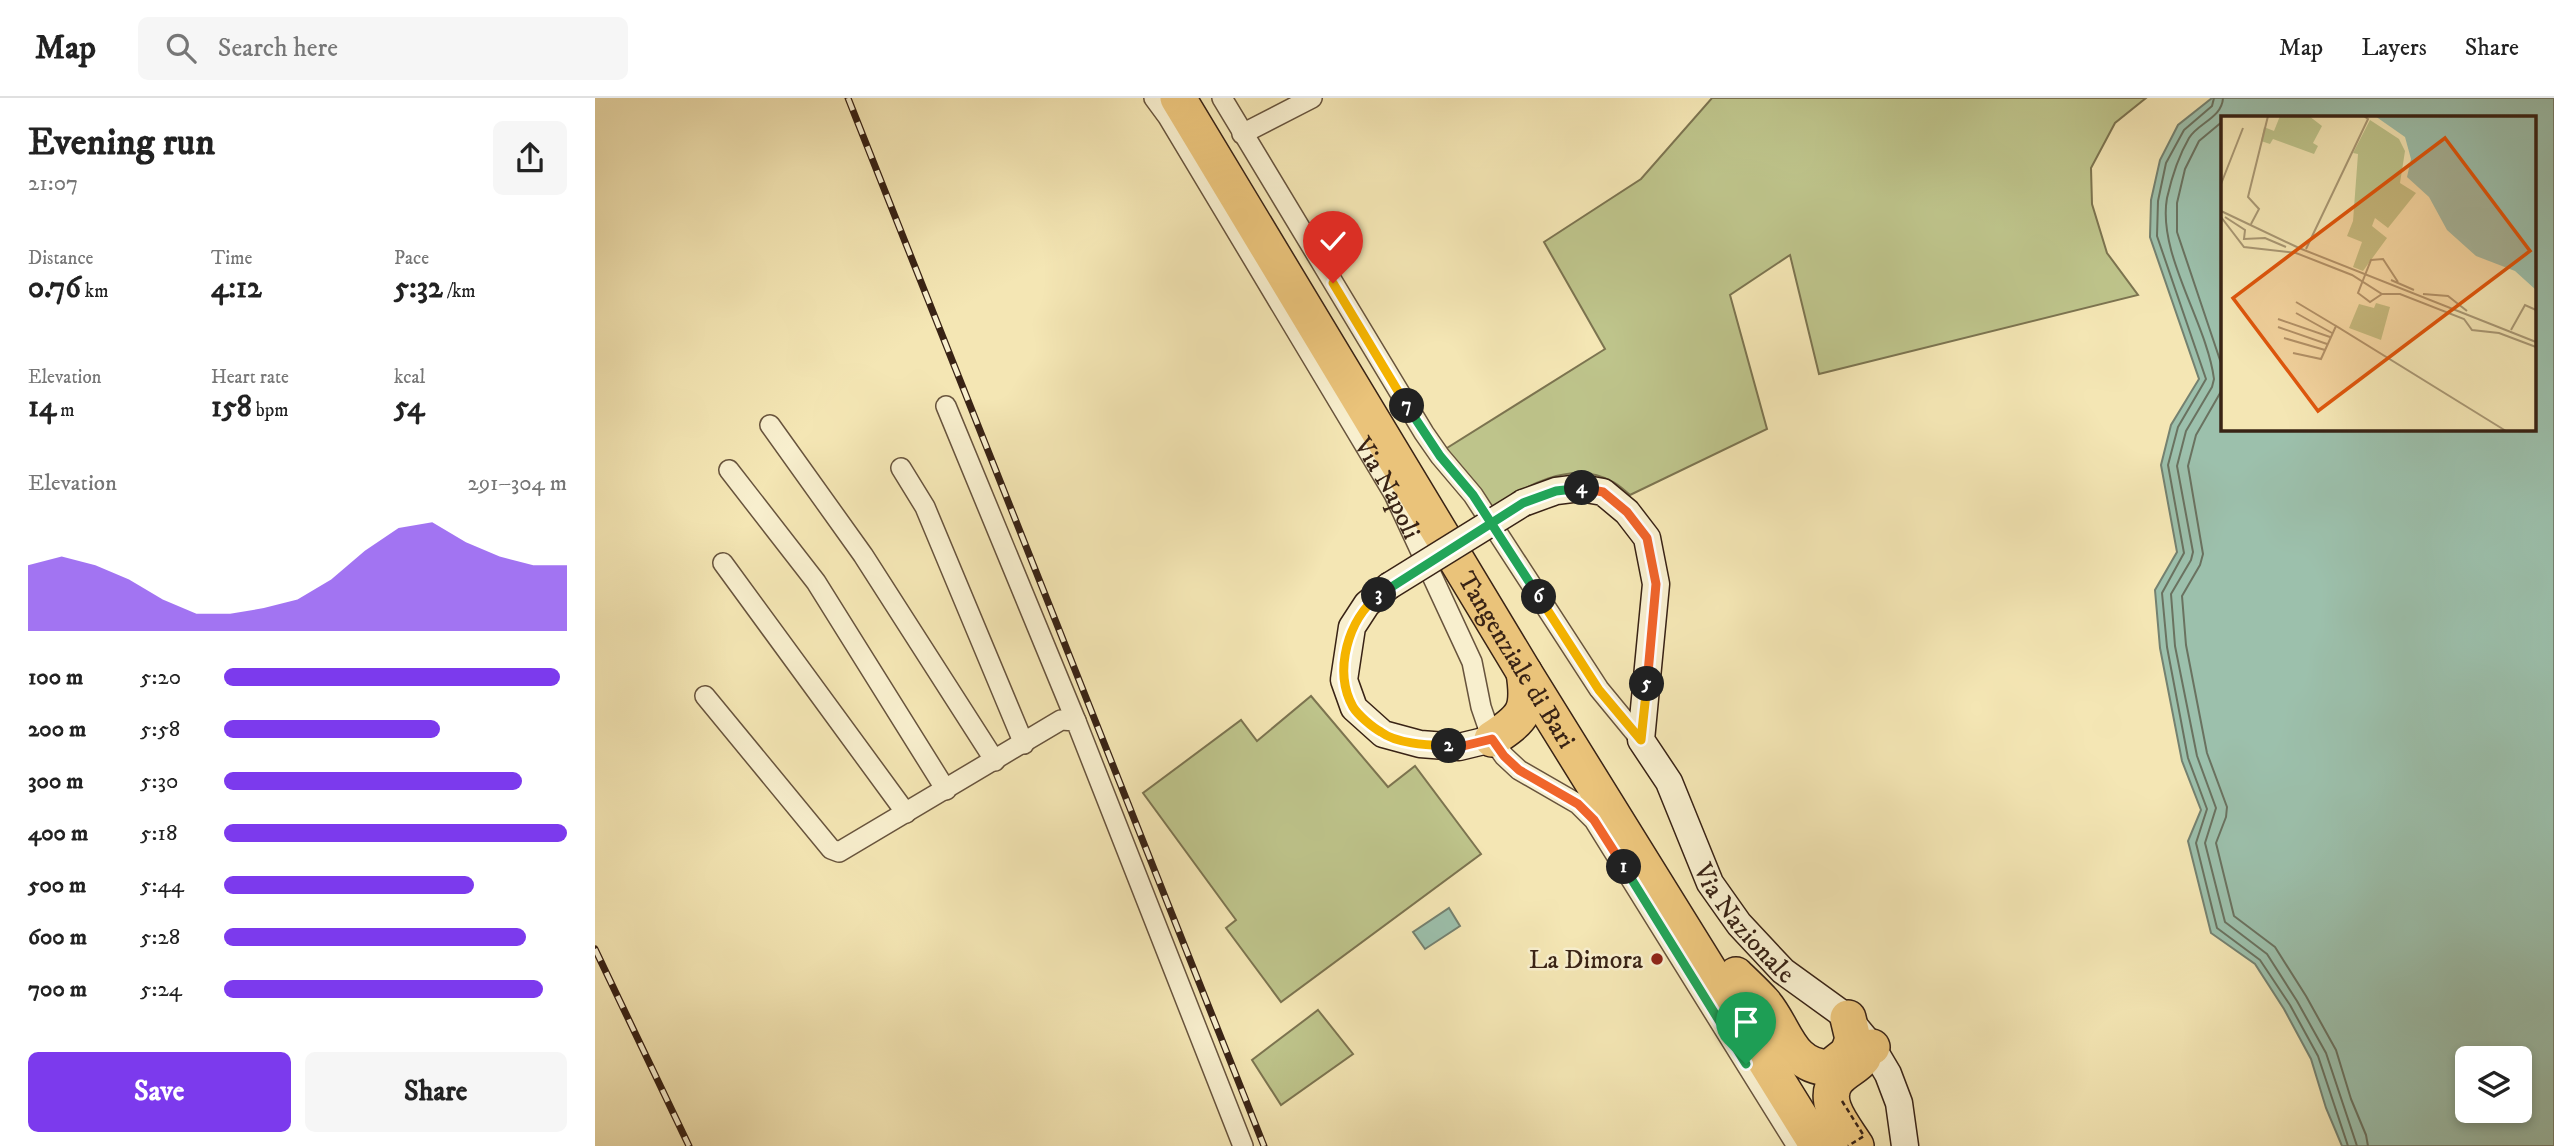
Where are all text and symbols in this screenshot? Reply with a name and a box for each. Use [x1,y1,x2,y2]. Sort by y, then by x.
search box [138,17,628,80]
text: Map [35,28,96,69]
icon: search [162,29,200,67]
text: Search here [218,32,338,65]
text: Map [2279,33,2323,63]
text: Layers [2361,33,2427,63]
text: Share [2465,33,2519,63]
inset map [2221,116,2536,430]
text: Evening run [28,119,215,167]
button: share [493,121,567,195]
text: 21:07 [28,169,78,198]
pin [1303,211,1363,283]
icon: check [1314,222,1352,260]
text: Distance [28,247,93,270]
text: Time [211,247,252,270]
text: Pace [394,247,429,270]
text: 0.76 [28,270,81,307]
text: 4:12 [211,270,262,307]
text: 5:32 [394,270,443,307]
text: km [81,280,109,303]
text: /km [443,280,476,303]
text: Elevation [28,366,102,389]
text: Heart rate [211,366,289,389]
text: kcal [394,366,425,389]
pin: 7 [1389,388,1425,424]
text: 14 [28,389,56,426]
text: 158 [211,389,252,426]
text: 54 [394,389,425,426]
text: 7 [1401,394,1412,417]
text: m [56,399,75,422]
text: bpm [252,399,288,422]
street label: Via Napoli [1345,431,1428,545]
text: Elevation [28,469,117,498]
text: 291–304 m [467,469,567,498]
pin: 4 [1565,470,1599,506]
text: 4 [1576,476,1587,499]
street label: Tangenziale di Bari [1449,566,1582,755]
pin: 3 [1361,578,1397,612]
pin: 6 [1521,580,1557,614]
text: 3 [1375,583,1382,606]
text: 6 [1534,585,1543,608]
text: 100 m [28,663,83,692]
text: 5:20 [140,663,181,692]
pin: 5 [1629,666,1665,702]
text: 5 [1642,672,1651,695]
text: 200 m [28,715,86,744]
text: 5:58 [140,715,180,744]
pin: 2 [1431,728,1467,764]
text: 2 [1444,734,1453,757]
text: 300 m [28,767,84,796]
text: 5:30 [140,767,178,796]
text: 400 m [28,819,88,848]
text: 5:18 [140,819,177,848]
pin: 1 [1607,850,1641,884]
text: 1 [1620,855,1627,878]
street label: Via Nazionale [1685,858,1800,992]
text: 500 m [28,871,86,900]
text: 5:44 [140,871,184,900]
text: 600 m [28,923,87,952]
text: 5:28 [140,923,180,952]
place label: La Dimora [1529,944,1643,977]
marker: La Dimora [1649,951,1665,967]
text: 700 m [28,975,87,1004]
text: 5:24 [140,975,182,1004]
pin [1716,992,1776,1064]
icon: arrive [1727,1003,1765,1041]
map controls [2455,1046,2532,1123]
button: layers [2455,1046,2532,1123]
button: Save [28,1052,291,1132]
button: Share [305,1052,567,1132]

